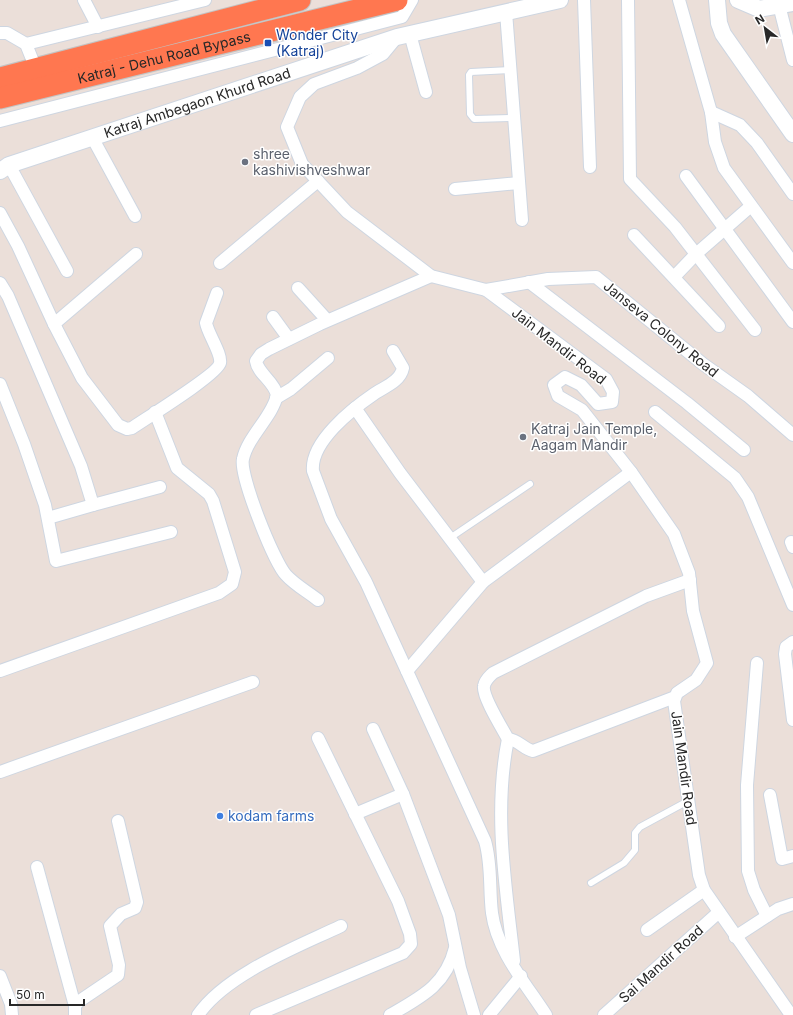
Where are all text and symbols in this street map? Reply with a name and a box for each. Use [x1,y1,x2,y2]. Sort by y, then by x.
north arrow [745,8,785,48]
text: N [753,11,767,28]
place label: Wonder City (Katraj) [276,26,358,59]
street label: Katraj - Dehu Road Bypass [76,27,252,87]
marker: Wonder City (Katraj) [263,38,273,48]
street label: Katraj Ambegaon Khurd Road [102,64,293,141]
place label: shree kashivishveshwar [253,145,370,178]
marker: shree kashivishveshwar [240,157,250,167]
street label: Janseva Colony Road [600,277,722,380]
street label: Jain Mandir Road [509,303,610,388]
place label: Katraj Jain Temple, Aagam Mandir [531,420,657,453]
marker: Katraj Jain Temple, Aagam Mandir [518,432,528,442]
street label: Jain Mandir Road [668,710,701,826]
place label: kodam farms [228,807,314,824]
marker: kodam farms [215,811,225,821]
street label: Sai Mandir Road [615,921,706,1006]
scale bar [10,981,84,1007]
text: 50 m [16,987,45,1002]

